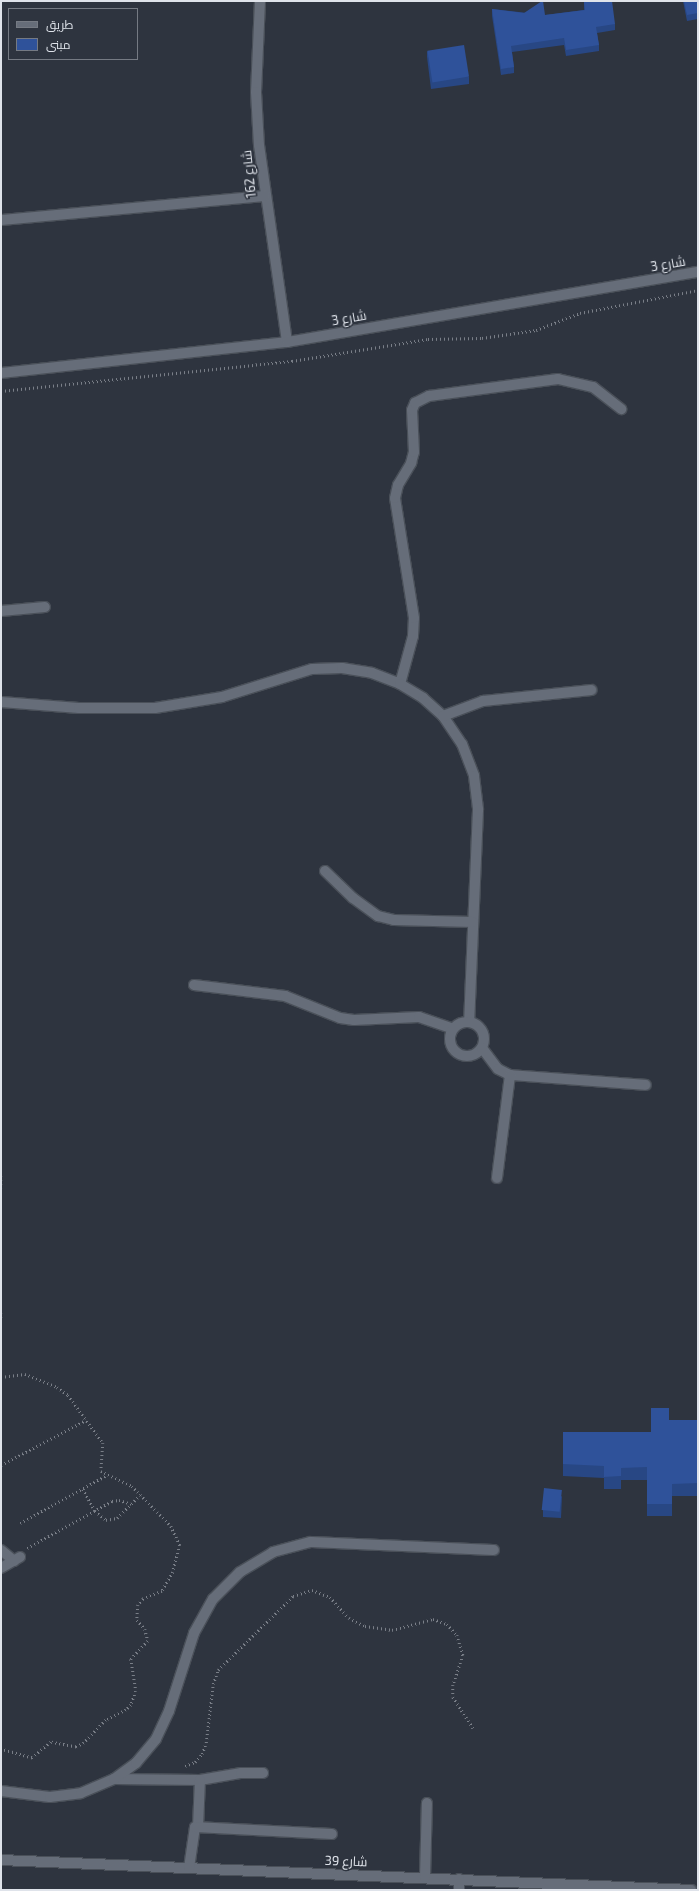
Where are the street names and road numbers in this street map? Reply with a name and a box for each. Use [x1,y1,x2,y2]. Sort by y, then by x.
street label: شارع 162 [239,149,259,199]
street label: شارع 3 [649,253,687,275]
street label: شارع 3 [330,307,368,329]
street label: شارع 39 [324,1852,368,1870]

